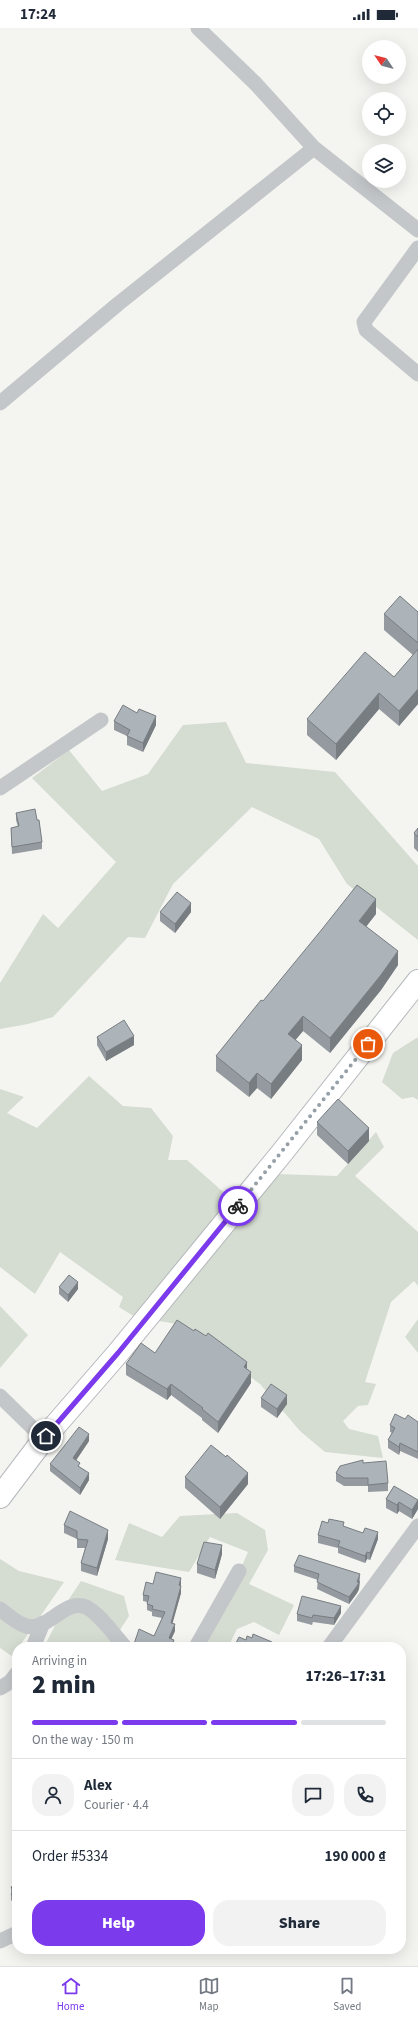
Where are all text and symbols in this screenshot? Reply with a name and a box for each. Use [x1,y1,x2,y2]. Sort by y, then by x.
text: 17:24 [20,4,56,25]
north arrow [362,40,406,84]
map controls [362,40,406,188]
button: locate [362,92,406,136]
button: layers [362,144,406,188]
pin [351,1027,385,1061]
icon: bag [357,1033,379,1055]
courier [218,1186,258,1226]
icon: bike [227,1195,249,1217]
pin [29,1419,63,1453]
icon: home [35,1425,57,1447]
text: Arriving in [32,1652,87,1670]
text: 2 min [32,1666,96,1703]
text: 17:26–17:31 [305,1666,386,1687]
text: On the way · 150 m [32,1731,134,1749]
button: person [32,1774,74,1816]
button: chat [292,1774,334,1816]
button: phone [344,1774,386,1816]
text: Alex [84,1775,112,1796]
text: Courier · 4.4 [84,1796,149,1814]
text: Order #5334 [32,1846,108,1867]
text: 190 000 ₫ [325,1846,386,1867]
button: Help [32,1900,205,1946]
button: Share [213,1900,386,1946]
tab: Home [57,1975,84,2014]
tab: Map [198,1975,220,2014]
tab: Saved [333,1975,361,2014]

